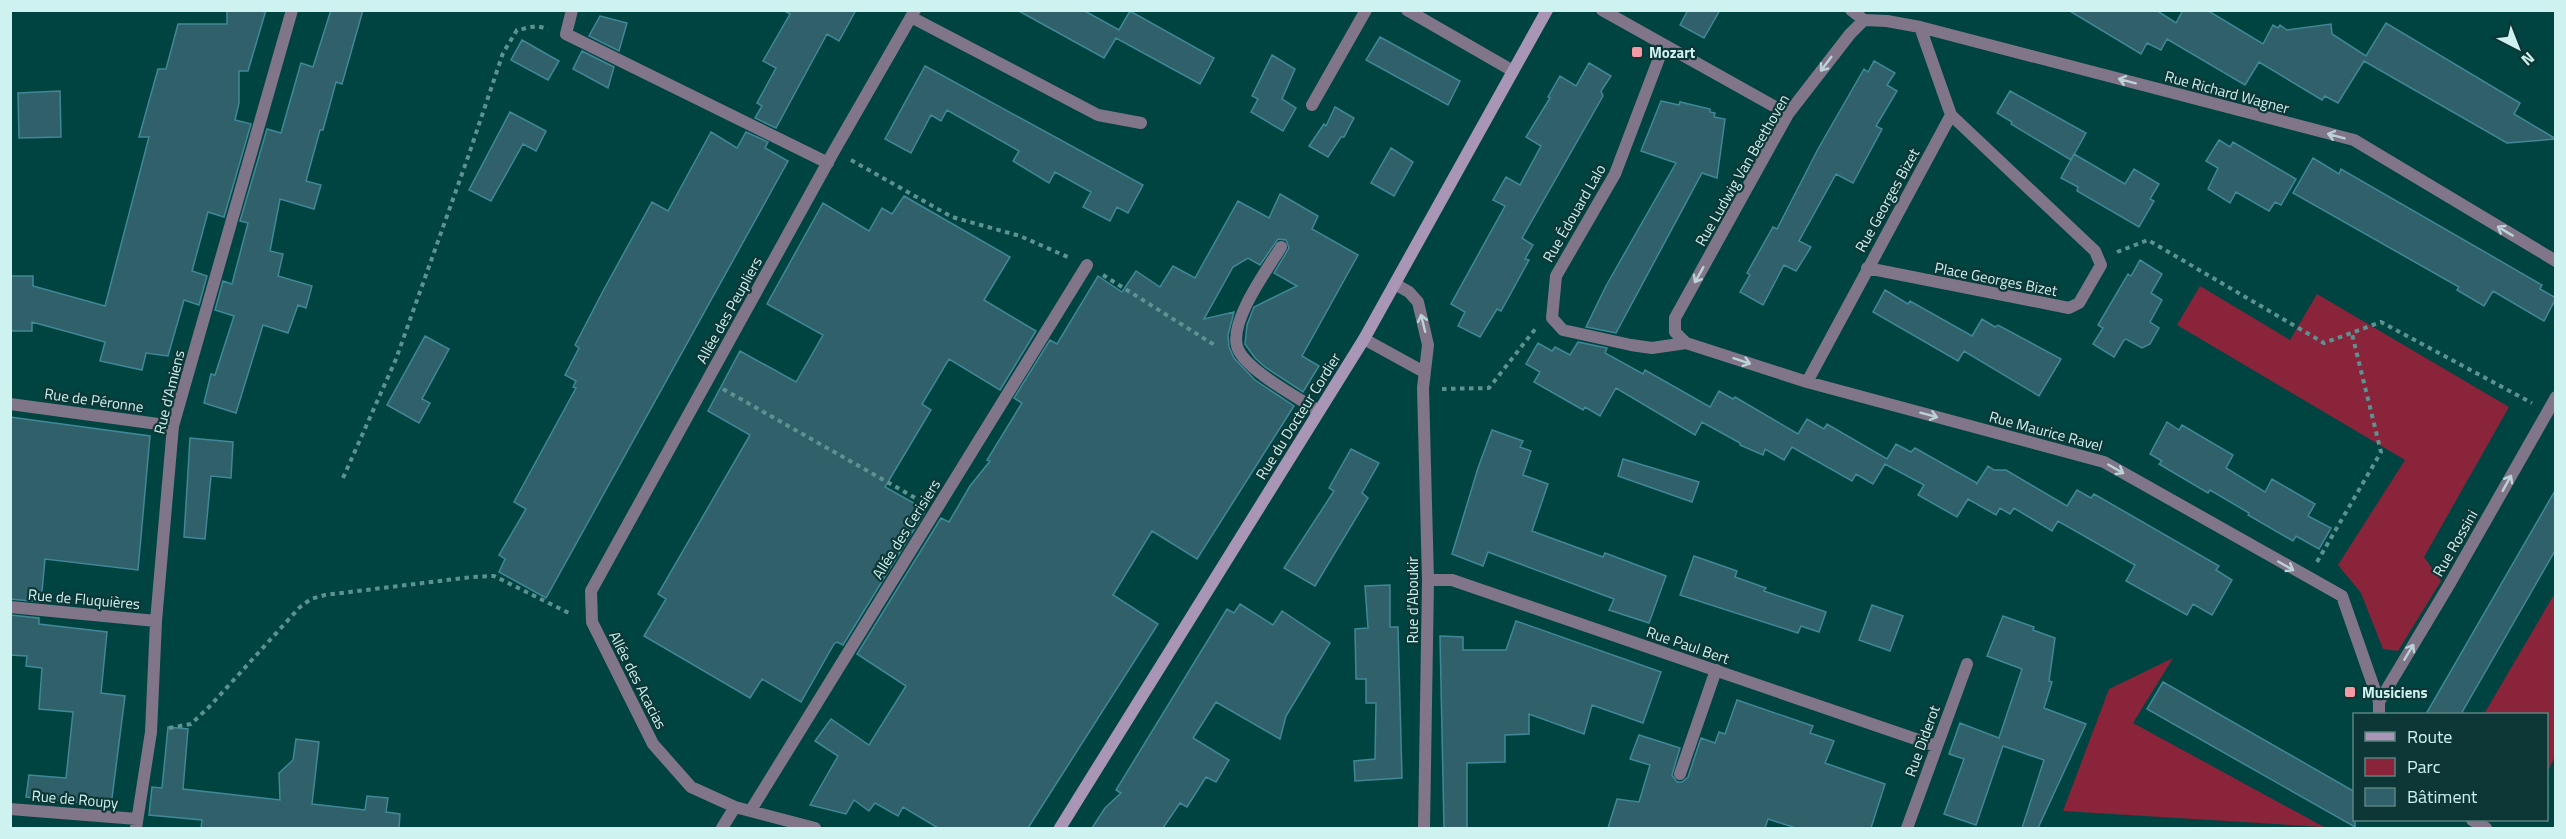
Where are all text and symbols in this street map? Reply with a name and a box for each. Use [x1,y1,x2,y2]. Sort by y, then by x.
north arrow [2488,18,2548,78]
place label: Mozart [1649,41,1696,64]
marker: Mozart [1630,45,1644,59]
text: N [2516,47,2540,72]
one-way arrow [1820,56,1832,72]
street label: Rue Richard Wagner [2162,64,2292,120]
one-way arrow [2118,75,2137,86]
street label: Rue Ludwig Van Beethoven [1689,90,1795,250]
one-way arrow [2327,129,2346,141]
street label: Rue Georges Bizet [1849,143,1925,256]
street label: Rue Édouard Lalo [1537,160,1611,266]
one-way arrow [2497,225,2514,237]
street label: Allée des Peupliers [690,252,768,368]
street label: Place Georges Bizet [1933,256,2060,302]
one-way arrow [1693,266,1704,284]
one-way arrow [1416,313,1428,332]
street label: Rue d'Amiens [147,348,191,436]
street label: Rue du Docteur Cordier [1250,348,1346,484]
one-way arrow [1732,357,1751,368]
street label: Rue de Péronne [43,382,145,418]
street label: Rue Maurice Ravel [1987,405,2105,457]
one-way arrow [1920,410,1939,421]
one-way arrow [2107,463,2124,475]
street label: Allée des Cerisiers [866,474,946,584]
one-way arrow [2501,475,2513,492]
street label: Rue Rossini [2427,505,2483,581]
street label: Rue d'Aboukir [1401,557,1424,643]
one-way arrow [2277,560,2294,572]
street label: Rue de Fluquières [27,583,141,615]
street label: Rue Paul Bert [1643,620,1733,670]
street label: Allée des Acacias [603,627,673,733]
one-way arrow [2403,644,2415,661]
place label: Musiciens [2362,681,2428,704]
marker: Musiciens [2343,685,2357,699]
street label: Rue Diderot [1898,701,1946,780]
legend [2353,713,2548,821]
text: Route [2407,723,2452,750]
text: Parc [2407,753,2441,780]
text: Bâtiment [2407,783,2478,810]
street label: Rue de Roupy [31,784,119,814]

